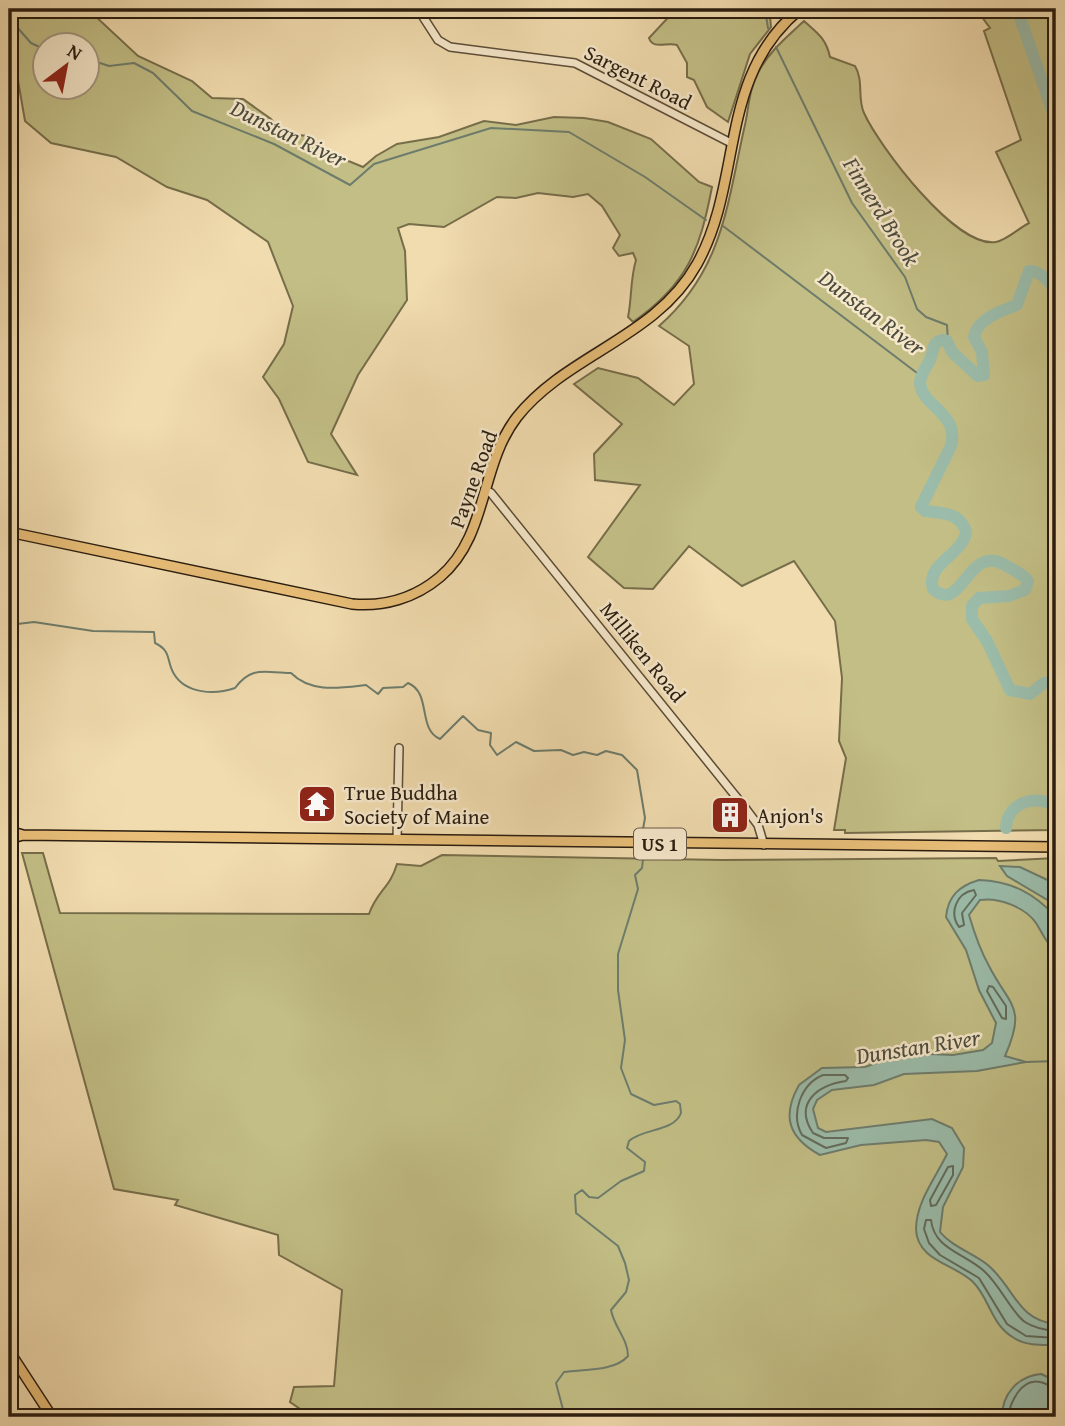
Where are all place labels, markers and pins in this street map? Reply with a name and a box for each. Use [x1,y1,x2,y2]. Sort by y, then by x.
place label: True Buddha Society of Maine [344,777,489,832]
temple icon: True Buddha Society of Maine [296,783,338,825]
building icon: Anjon's [709,794,751,836]
place label: Anjon's [757,800,823,831]

